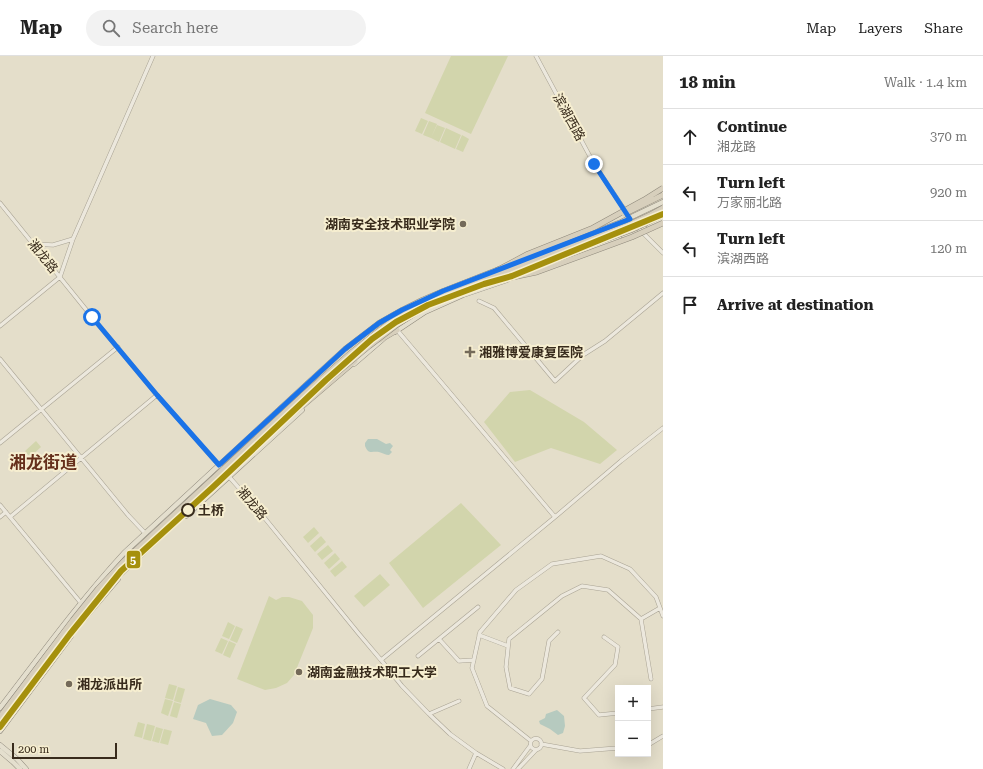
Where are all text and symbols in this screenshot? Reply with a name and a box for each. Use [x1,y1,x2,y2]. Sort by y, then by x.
search box [86,10,366,46]
text: Map [20,16,62,39]
icon: search [100,17,122,39]
text: Search here [132,19,218,37]
text: Map [806,20,836,36]
text: Layers [858,20,902,36]
text: Share [924,20,963,36]
text: 18 min [679,72,736,92]
text: Walk · 1.4 km [884,75,967,90]
street label: 滨湖西路 [550,91,588,143]
text: Continue [717,118,787,136]
icon: ahead [679,126,701,148]
text: 370 m [930,129,967,144]
text: 湘龙路 [717,139,756,154]
route end [585,155,603,173]
text: Turn left [717,174,785,192]
icon: left [679,182,701,204]
text: 920 m [930,185,967,200]
text: 万家丽北路 [717,195,782,210]
place label: 湖南安全技术职业学院 [325,217,455,232]
marker: 湖南安全技术职业学院 [458,219,468,229]
text: Turn left [717,230,785,248]
street label: 湘龙路 [25,236,61,276]
icon: left [679,238,701,260]
text: 120 m [930,241,967,256]
text: 滨湖西路 [717,251,769,266]
icon: arrive [679,294,701,316]
text: Arrive at destination [717,296,873,314]
route start [83,308,101,326]
place label: 湘雅博爱康复医院 [479,345,583,360]
marker: 湘雅博爱康复医院 [464,346,476,358]
district label: 湘龙街道 [9,452,77,472]
street label: 湘龙路 [234,483,270,523]
marker: 土桥 [181,503,195,517]
place label: 土桥 [198,503,224,518]
line badge: 5 [126,550,141,569]
text: 5 [130,554,136,567]
place label: 湖南金融技术职工大学 [307,665,437,680]
marker: 湖南金融技术职工大学 [294,667,304,677]
place label: 湘龙派出所 [77,677,142,692]
marker: 湘龙派出所 [64,679,74,689]
map controls [615,685,651,757]
button: + [615,685,651,721]
button: − [615,721,651,757]
scale bar [12,741,117,760]
text: 200 m [18,743,49,756]

